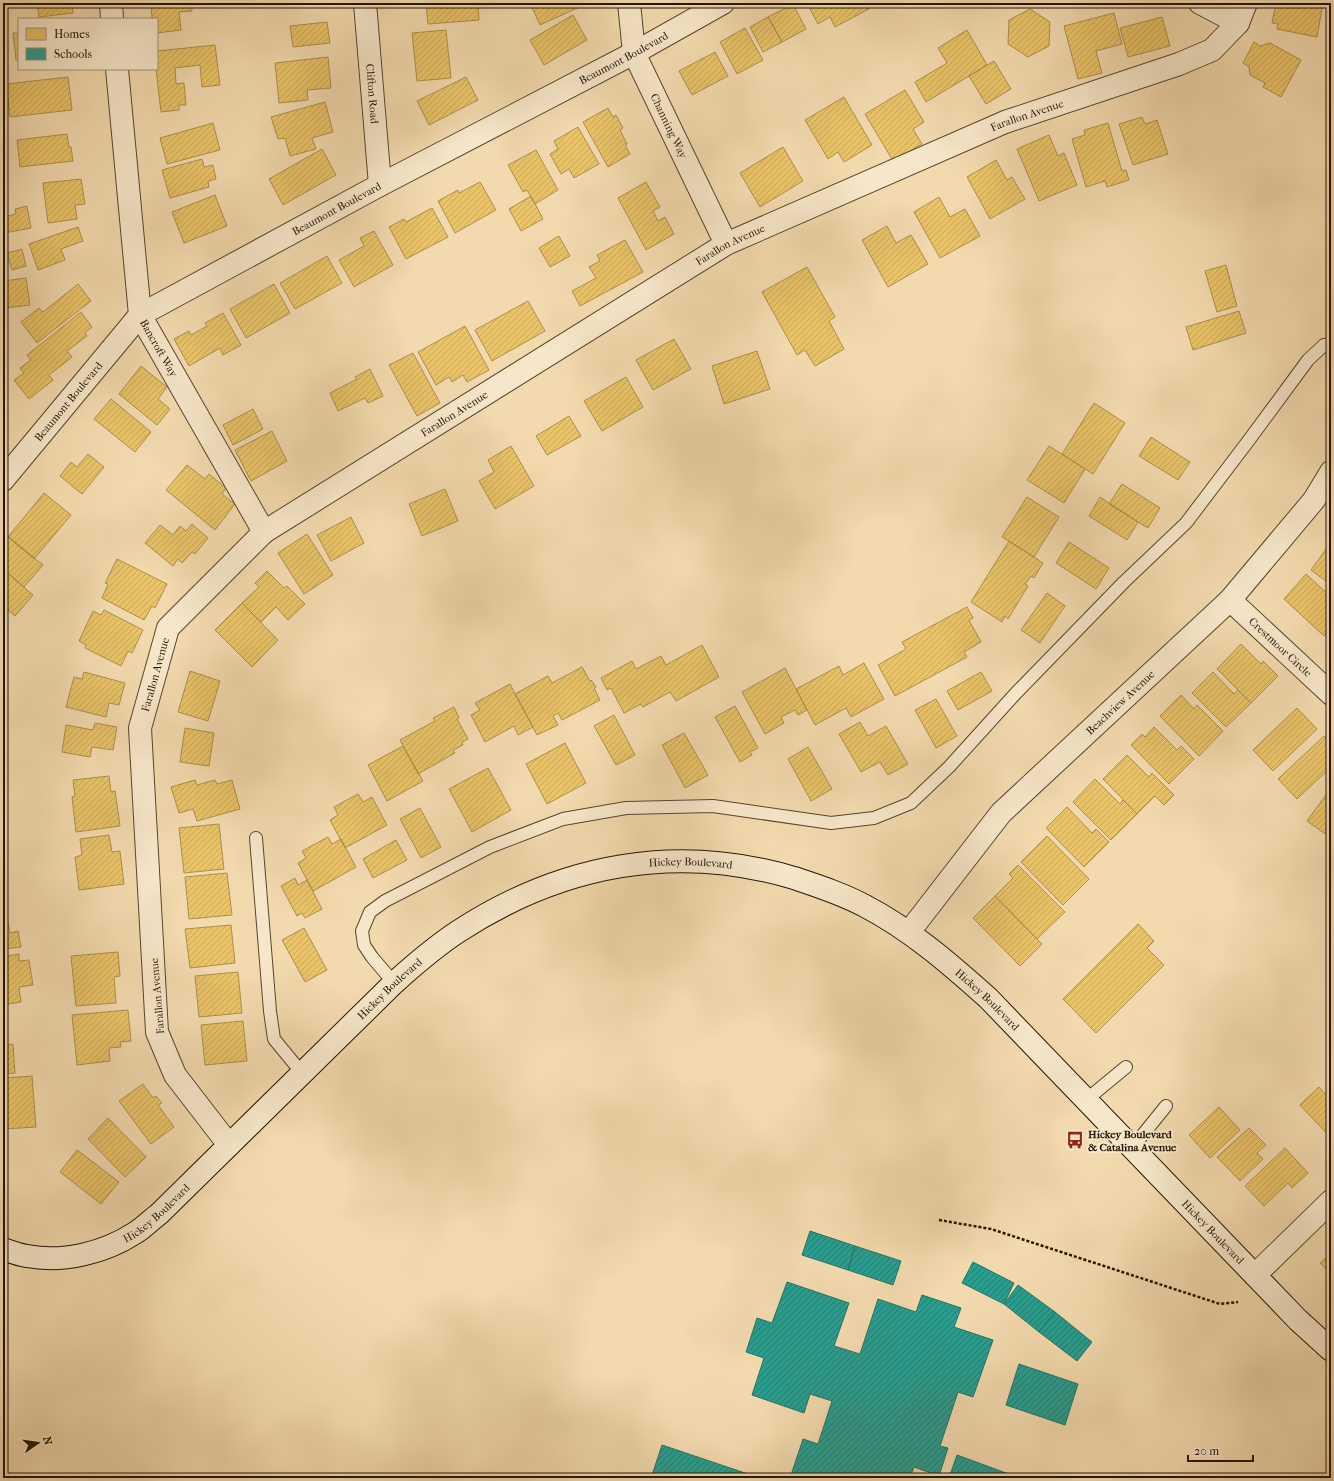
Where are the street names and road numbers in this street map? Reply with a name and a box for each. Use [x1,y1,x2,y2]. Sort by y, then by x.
street label: Beaumont Boulevard [577,29,671,87]
street label: Clifton Road [363,63,381,125]
street label: Channing Way [647,92,690,161]
street label: Farallon Avenue [989,97,1066,135]
street label: Beaumont Boulevard [290,179,384,238]
street label: Farallon Avenue [693,222,768,268]
street label: Bancroft Way [137,317,181,380]
street label: Beaumont Boulevard [32,359,106,444]
street label: Farallon Avenue [418,388,491,440]
street label: Crestmoor Circle [1246,615,1315,680]
street label: Farallon Avenue [139,636,172,713]
street label: Beachview Avenue [1084,667,1158,738]
street label: Hickey Boulevard [648,855,734,872]
street label: Hickey Boulevard [355,955,426,1022]
street label: Farallon Avenue [148,957,167,1035]
street label: Hickey Boulevard [952,966,1022,1034]
street label: Hickey Boulevard [121,1181,193,1246]
street label: Hickey Boulevard [1179,1197,1247,1268]

